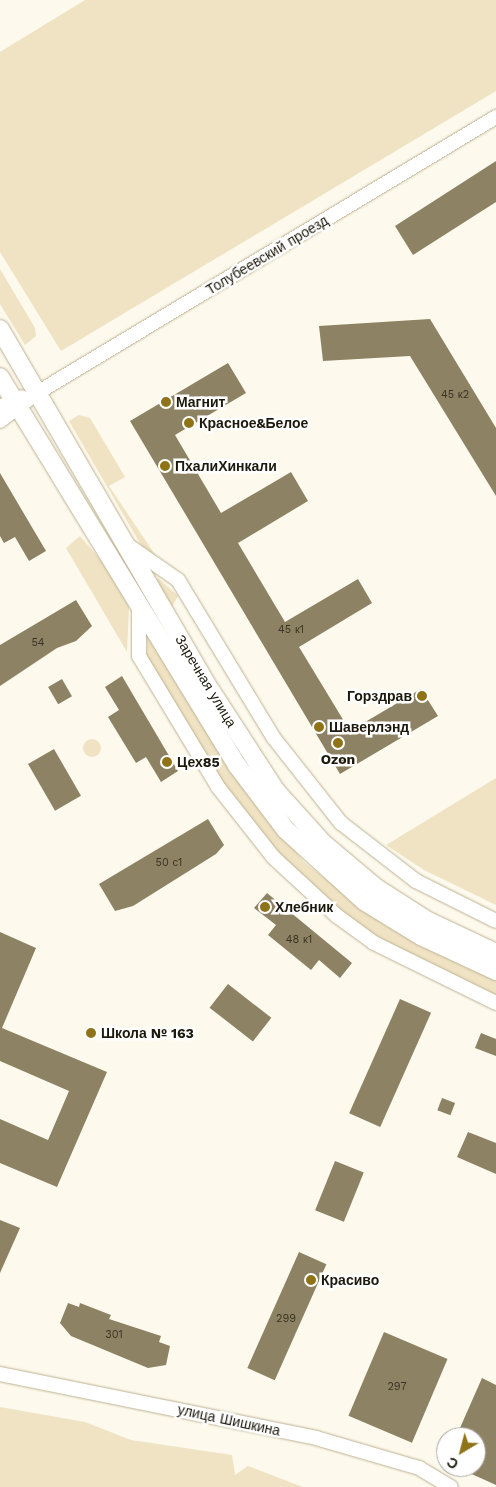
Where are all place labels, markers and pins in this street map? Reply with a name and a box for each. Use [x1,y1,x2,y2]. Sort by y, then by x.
place label: Магнит [176,394,225,410]
marker: Магнит [160,396,172,408]
place label: Красное&Белое [199,415,308,431]
marker: Красное&Белое [183,417,195,429]
place label: ПхалиХинкали [175,458,277,474]
marker: ПхалиХинкали [159,460,171,472]
place label: Горздрав [347,688,412,704]
marker: Горздрав [416,690,428,702]
place label: Шаверлэнд [329,719,409,735]
marker: Шаверлэнд [313,721,325,733]
marker: Ozon [332,737,344,749]
place label: Ozon [321,751,355,767]
place label: Цех85 [177,754,220,770]
marker: Цех85 [161,756,173,768]
place label: Хлебник [275,899,333,915]
marker: Хлебник [259,901,271,913]
place label: Школа № 163 [101,1025,194,1041]
marker: Школа № 163 [85,1027,97,1039]
place label: Красиво [321,1272,379,1288]
marker: Красиво [305,1274,317,1286]

